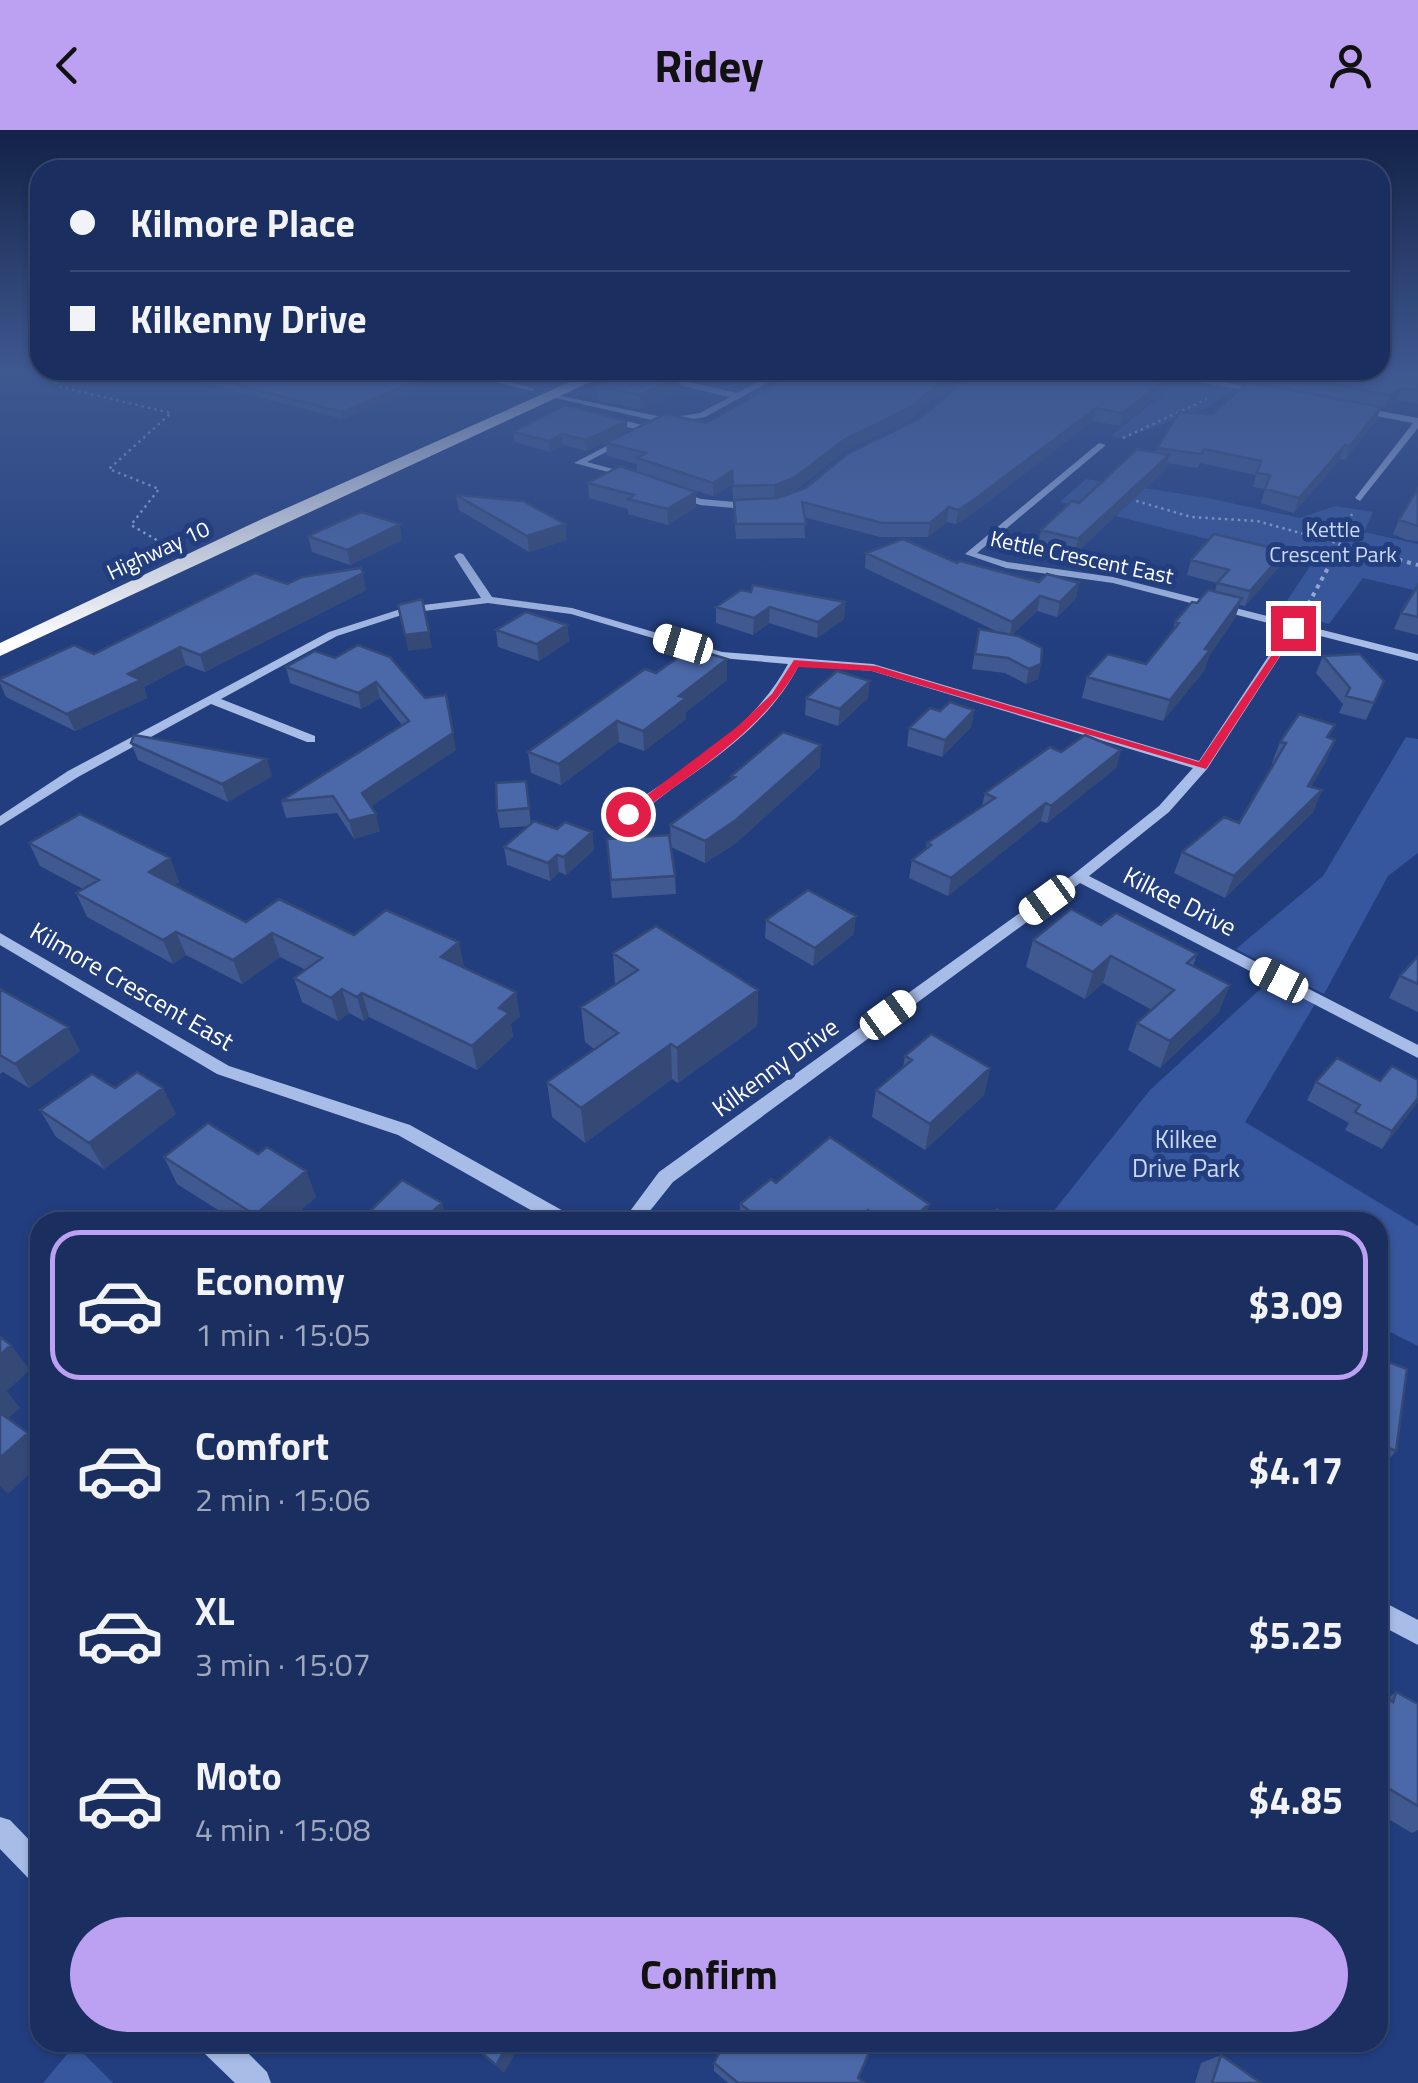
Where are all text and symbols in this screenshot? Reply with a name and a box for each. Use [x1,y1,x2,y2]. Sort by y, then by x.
text: Ridey [654,31,764,99]
icon: back [40,38,95,93]
icon: person [1323,38,1378,93]
text: Kilmore Place [130,194,355,252]
text: Kilkenny Drive [130,290,367,348]
street label: Highway 10 [101,511,215,589]
park label: Kettle Crescent Park [1269,512,1397,571]
street label: Kettle Crescent East [987,521,1177,593]
route end [1271,606,1316,651]
car [650,621,716,667]
route start [606,792,651,837]
street label: Kilkee Drive [1117,856,1243,946]
car [1014,870,1080,930]
street label: Kilmore Crescent East [23,912,241,1060]
car [1245,953,1313,1007]
car [855,985,921,1045]
street label: Kilkenny Drive [704,1008,846,1126]
park label: Kilkee Drive Park [1132,1120,1240,1187]
text: Economy [195,1252,345,1310]
icon: car [75,1260,165,1350]
text: $3.09 [1248,1276,1343,1334]
text: 1 min · 15:05 [195,1310,371,1358]
text: Comfort [195,1417,329,1475]
icon: car [75,1425,165,1515]
text: $4.17 [1248,1441,1343,1499]
text: 2 min · 15:06 [195,1475,371,1523]
text: XL [195,1582,235,1640]
icon: car [75,1590,165,1680]
text: $5.25 [1248,1606,1343,1664]
text: 3 min · 15:07 [195,1640,371,1688]
text: Moto [195,1747,282,1805]
icon: car [75,1755,165,1845]
text: $4.85 [1248,1771,1343,1829]
text: 4 min · 15:08 [195,1805,371,1853]
button: Confirm [70,1917,1348,2032]

